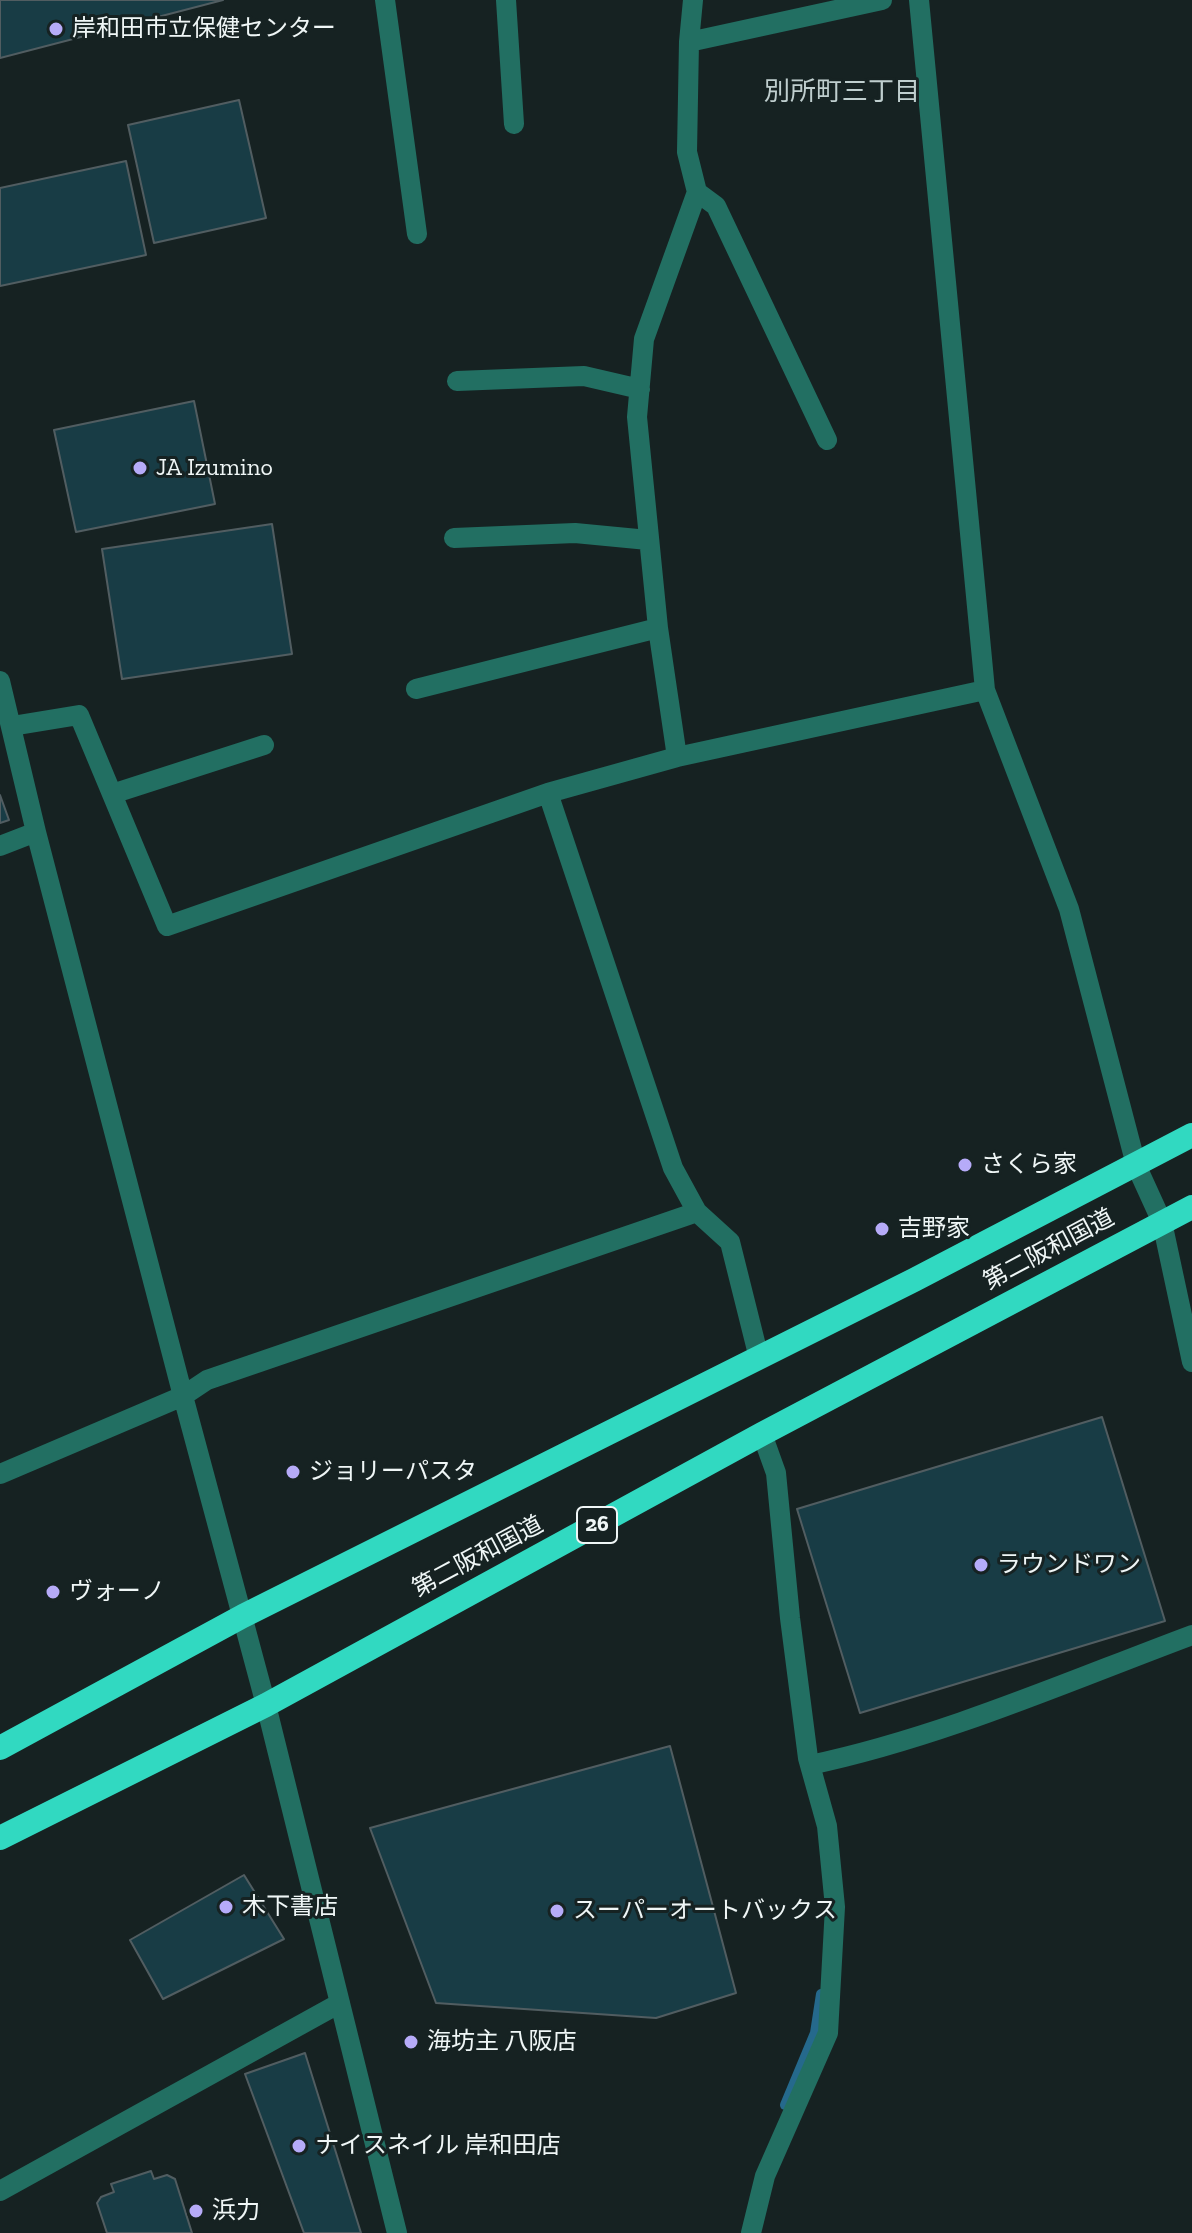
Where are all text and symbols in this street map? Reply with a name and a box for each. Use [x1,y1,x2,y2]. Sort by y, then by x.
place label: 岸和田市立保健センター [72,15,336,43]
marker: 岸和田市立保健センター [47,20,65,38]
district label: 別所町三丁目 [764,77,920,109]
place label: JA Izumino [156,454,273,482]
marker: JA Izumino [131,459,149,477]
place label: さくら家 [981,1151,1077,1179]
marker: さくら家 [956,1156,974,1174]
street label: 第二阪和国道 [979,1203,1119,1297]
place label: 吉野家 [898,1215,970,1243]
marker: 吉野家 [873,1220,891,1238]
place label: ジョリーパスタ [309,1458,477,1486]
marker: ジョリーパスタ [284,1463,302,1481]
road number: 26 [577,1507,617,1543]
street label: 第二阪和国道 [408,1510,548,1604]
place label: ラウンドワン [997,1551,1141,1579]
marker: ラウンドワン [972,1556,990,1574]
place label: ヴォーノ [69,1578,165,1606]
marker: ヴォーノ [44,1583,62,1601]
place label: 木下書店 [242,1893,338,1921]
place label: スーパーオートバックス [573,1897,837,1925]
marker: 木下書店 [217,1898,235,1916]
marker: スーパーオートバックス [548,1902,566,1920]
place label: 海坊主 八阪店 [427,2028,576,2056]
marker: 海坊主 八阪店 [402,2033,420,2051]
place label: ナイスネイル 岸和田店 [315,2132,560,2160]
marker: ナイスネイル 岸和田店 [290,2137,308,2155]
place label: 浜力 [212,2197,260,2225]
marker: 浜力 [187,2202,205,2220]

